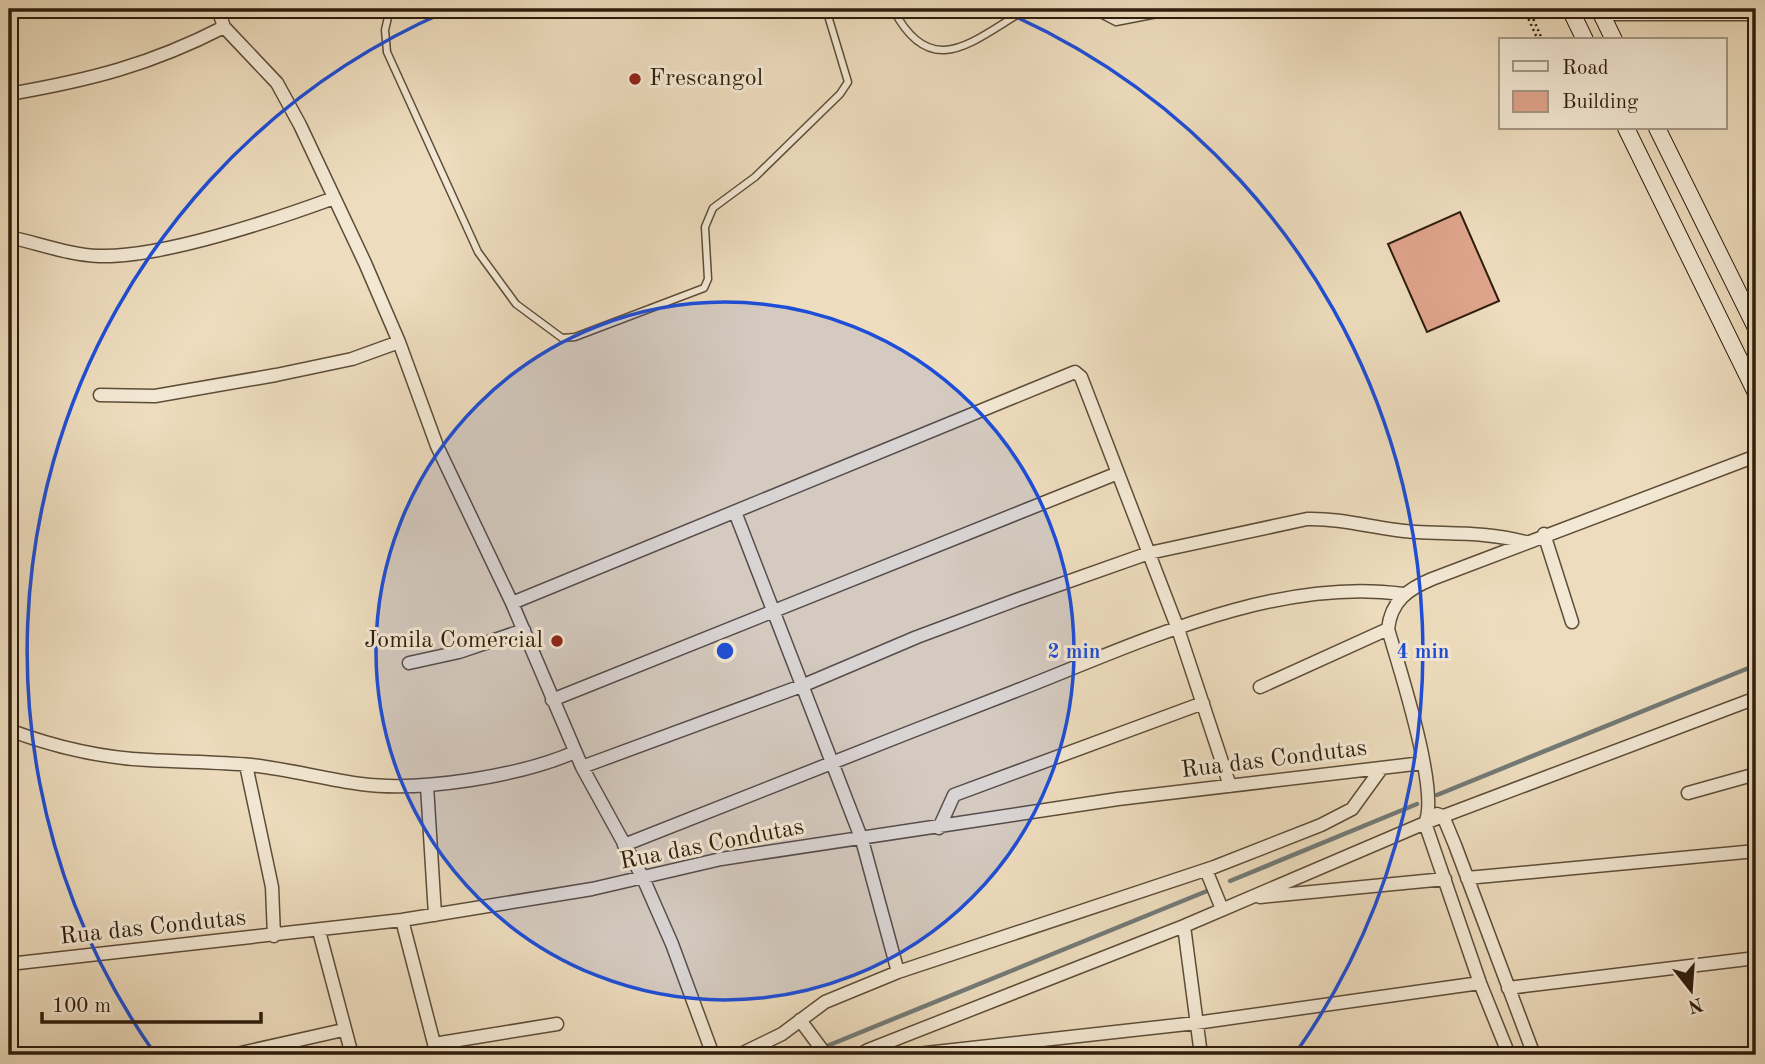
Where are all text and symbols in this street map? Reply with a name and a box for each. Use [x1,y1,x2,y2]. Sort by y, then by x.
legend [1499,38,1726,130]
text: Road [1562,58,1609,79]
place label: Frescangol [649,67,763,91]
marker: Frescangol [627,71,643,87]
text: Building [1562,92,1639,113]
place label: Jomila Comercial [364,629,543,653]
marker: Jomila Comercial [549,633,565,649]
centre of rings [713,639,737,663]
text: 2 min [1048,642,1100,663]
text: 4 min [1397,642,1449,663]
street label: Rua das Condutas [1180,737,1368,783]
street label: Rua das Condutas [618,815,806,875]
street label: Rua das Condutas [59,906,247,950]
north arrow [1656,956,1726,1026]
scale bar [42,980,261,1024]
text: N [1685,993,1705,1015]
text: 100 m [52,996,111,1017]

